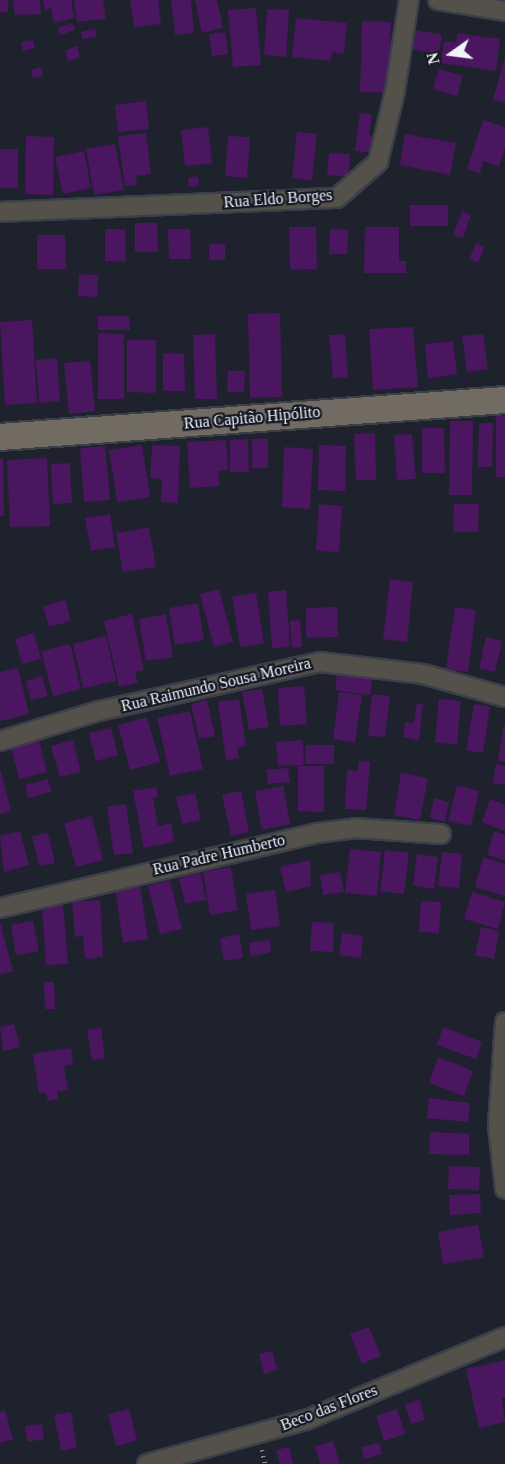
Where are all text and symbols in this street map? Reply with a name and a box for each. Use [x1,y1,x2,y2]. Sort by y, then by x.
north arrow [421,24,481,84]
text: N [423,51,443,66]
street label: Rua Eldo Borges [223,186,333,212]
street label: Rua Capitão Hipólito [183,402,321,434]
street label: Rua Raimundo Sousa Moreira [119,654,313,716]
street label: Rua Padre Humberto [151,830,287,880]
street label: Beco das Flores [278,1381,380,1435]

